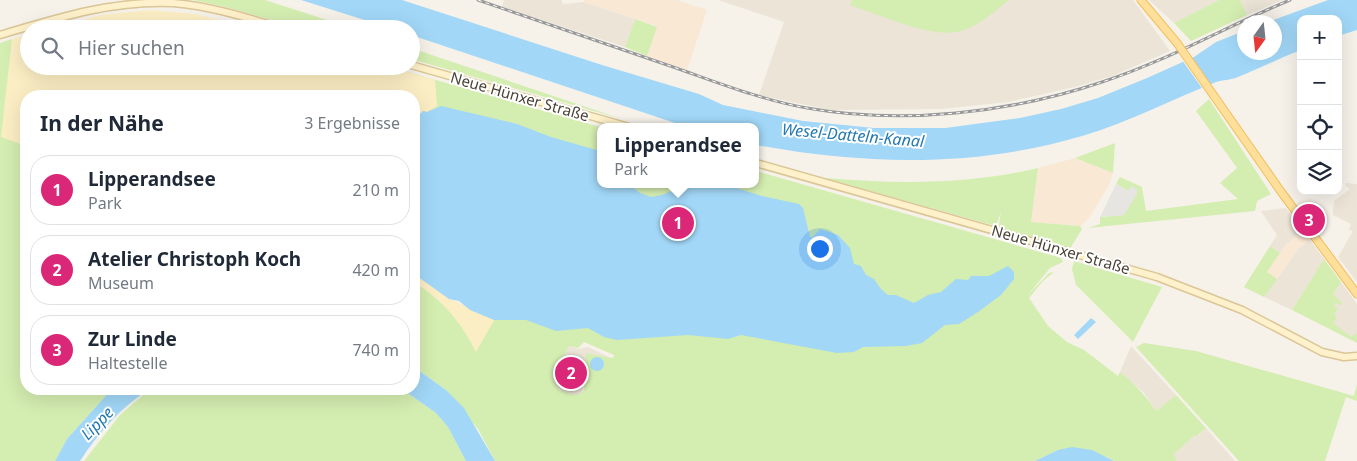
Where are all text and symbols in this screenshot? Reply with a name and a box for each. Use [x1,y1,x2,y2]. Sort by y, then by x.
north arrow [1237,15,1282,60]
map controls [1297,15,1342,195]
button: + [1297,15,1342,60]
search box [20,20,420,75]
icon: search [38,34,66,62]
text: Hier suchen [78,35,185,61]
button: − [1297,60,1342,105]
street label: Neue Hünxer Straße [448,67,592,125]
button: locate [1297,105,1342,150]
text: In der Nähe [40,109,164,137]
text: 3 Ergebnisse [304,112,400,134]
water label: Wesel-Datteln-Kanal [781,118,926,152]
popup [597,123,759,188]
text: Lipperandsee [614,132,742,158]
button: layers [1297,150,1342,195]
text: Park [614,158,648,180]
text: Lipperandsee [88,166,216,192]
text: 1 [52,179,62,201]
text: 210 m [352,179,399,201]
text: Park [88,192,122,214]
pin: 3 [1293,201,1325,239]
pin: 1 [662,204,694,242]
street label: Neue Hünxer Straße [989,220,1133,278]
your location [807,236,833,262]
text: Atelier Christoph Koch [88,246,301,272]
text: 2 [52,259,62,281]
text: 420 m [352,259,399,281]
text: Museum [88,272,154,294]
text: Zur Linde [88,326,177,352]
text: 3 [52,339,62,361]
text: 740 m [352,339,399,361]
text: Haltestelle [88,352,168,374]
pin: 2 [555,354,587,392]
water label: Lippe [76,402,118,444]

